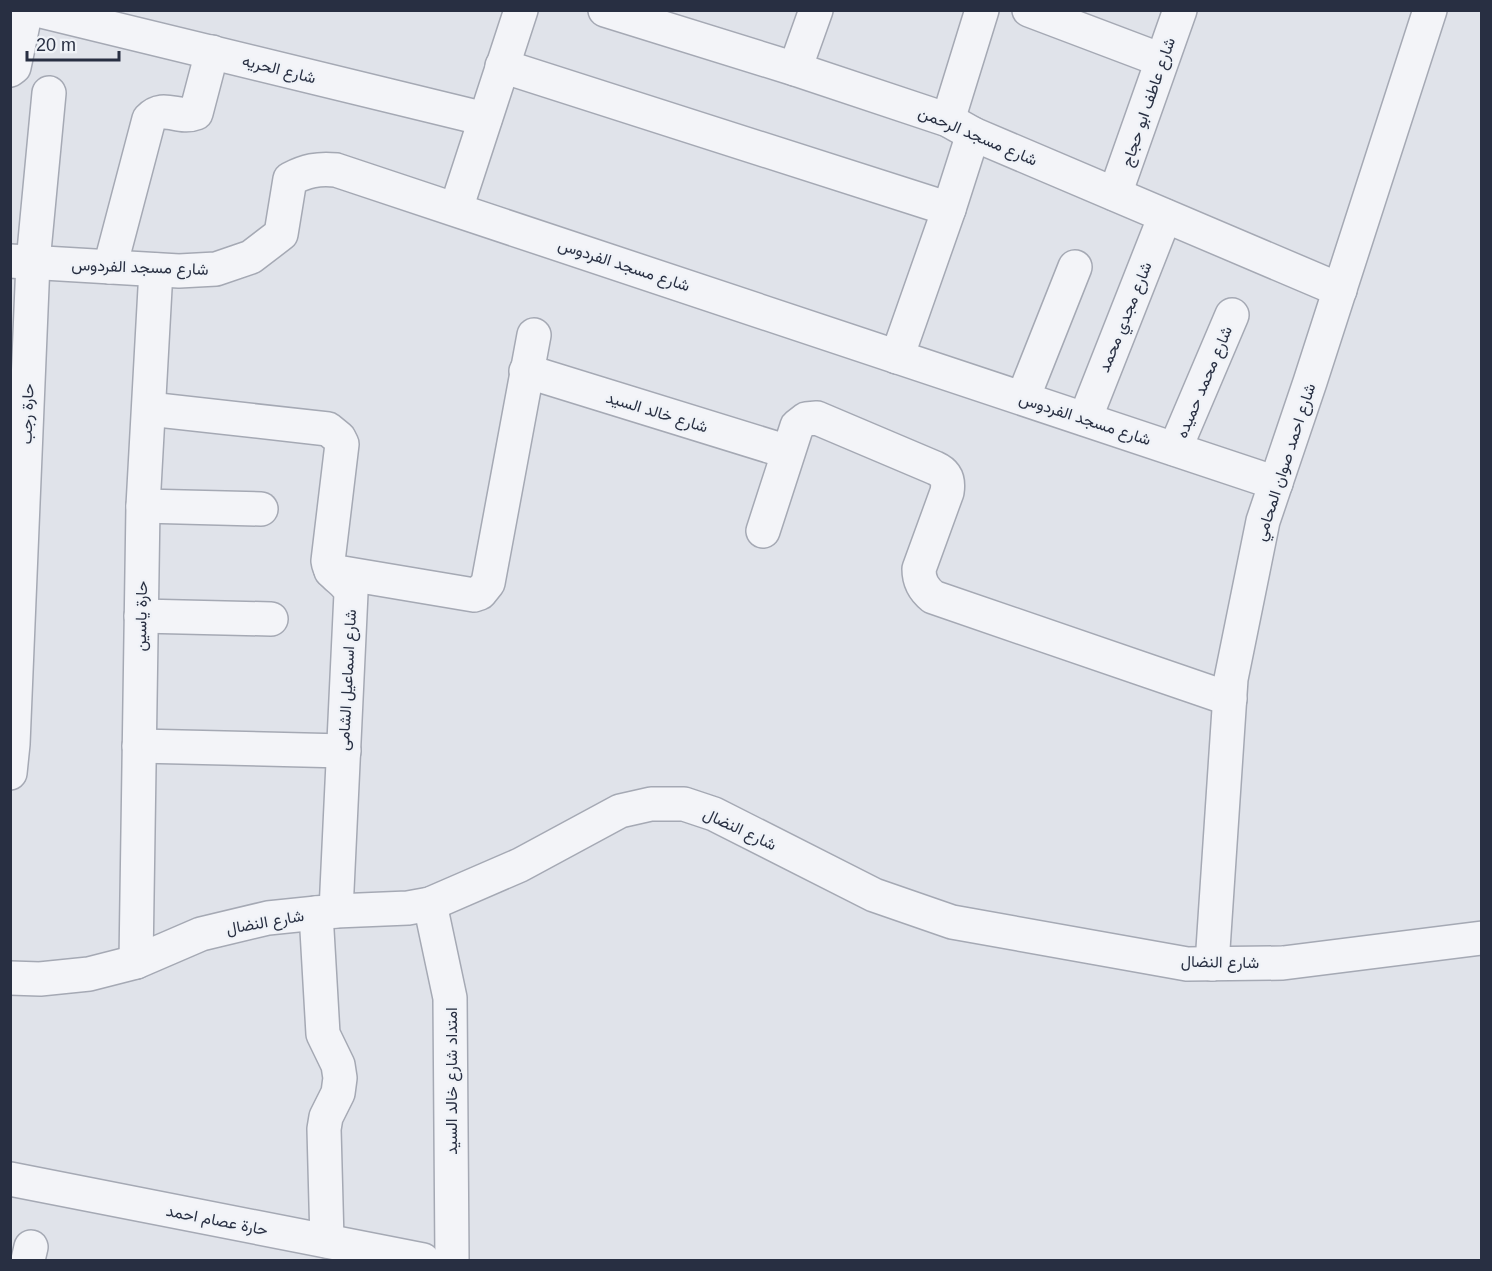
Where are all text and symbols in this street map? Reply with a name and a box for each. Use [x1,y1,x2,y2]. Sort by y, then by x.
scale bar [27,24,118,62]
text: 20 m [36,35,76,55]
street label: شارع عاطف ابو حجاج [1118,35,1181,170]
street label: شارع الحريه [240,52,318,89]
street label: شارع مسجد الرحمن [915,103,1040,171]
street label: شارع مسجد الفردوس [555,236,692,297]
street label: شارع مسجد الفردوس [71,256,209,281]
street label: شارع مجدي محمد [1095,259,1160,376]
street label: شارع محمد حميده [1173,324,1238,442]
street label: شارع احمد صوان المحامي [1252,381,1323,544]
street label: حارة رجب [17,383,39,445]
street label: شارع خالد السيد [603,388,710,438]
street label: شارع مسجد الفردوس [1016,390,1153,451]
street label: حارة ياسين [132,580,152,652]
street label: شارع اسماعيل الشامى [335,609,362,751]
street label: شارع النضال [700,805,779,856]
street label: شارع النضال [225,907,306,940]
street label: شارع النضال [1181,953,1259,974]
street label: امتداد شارع خالد السيد [443,1007,463,1155]
street label: حارة عصام احمد [164,1202,270,1240]

